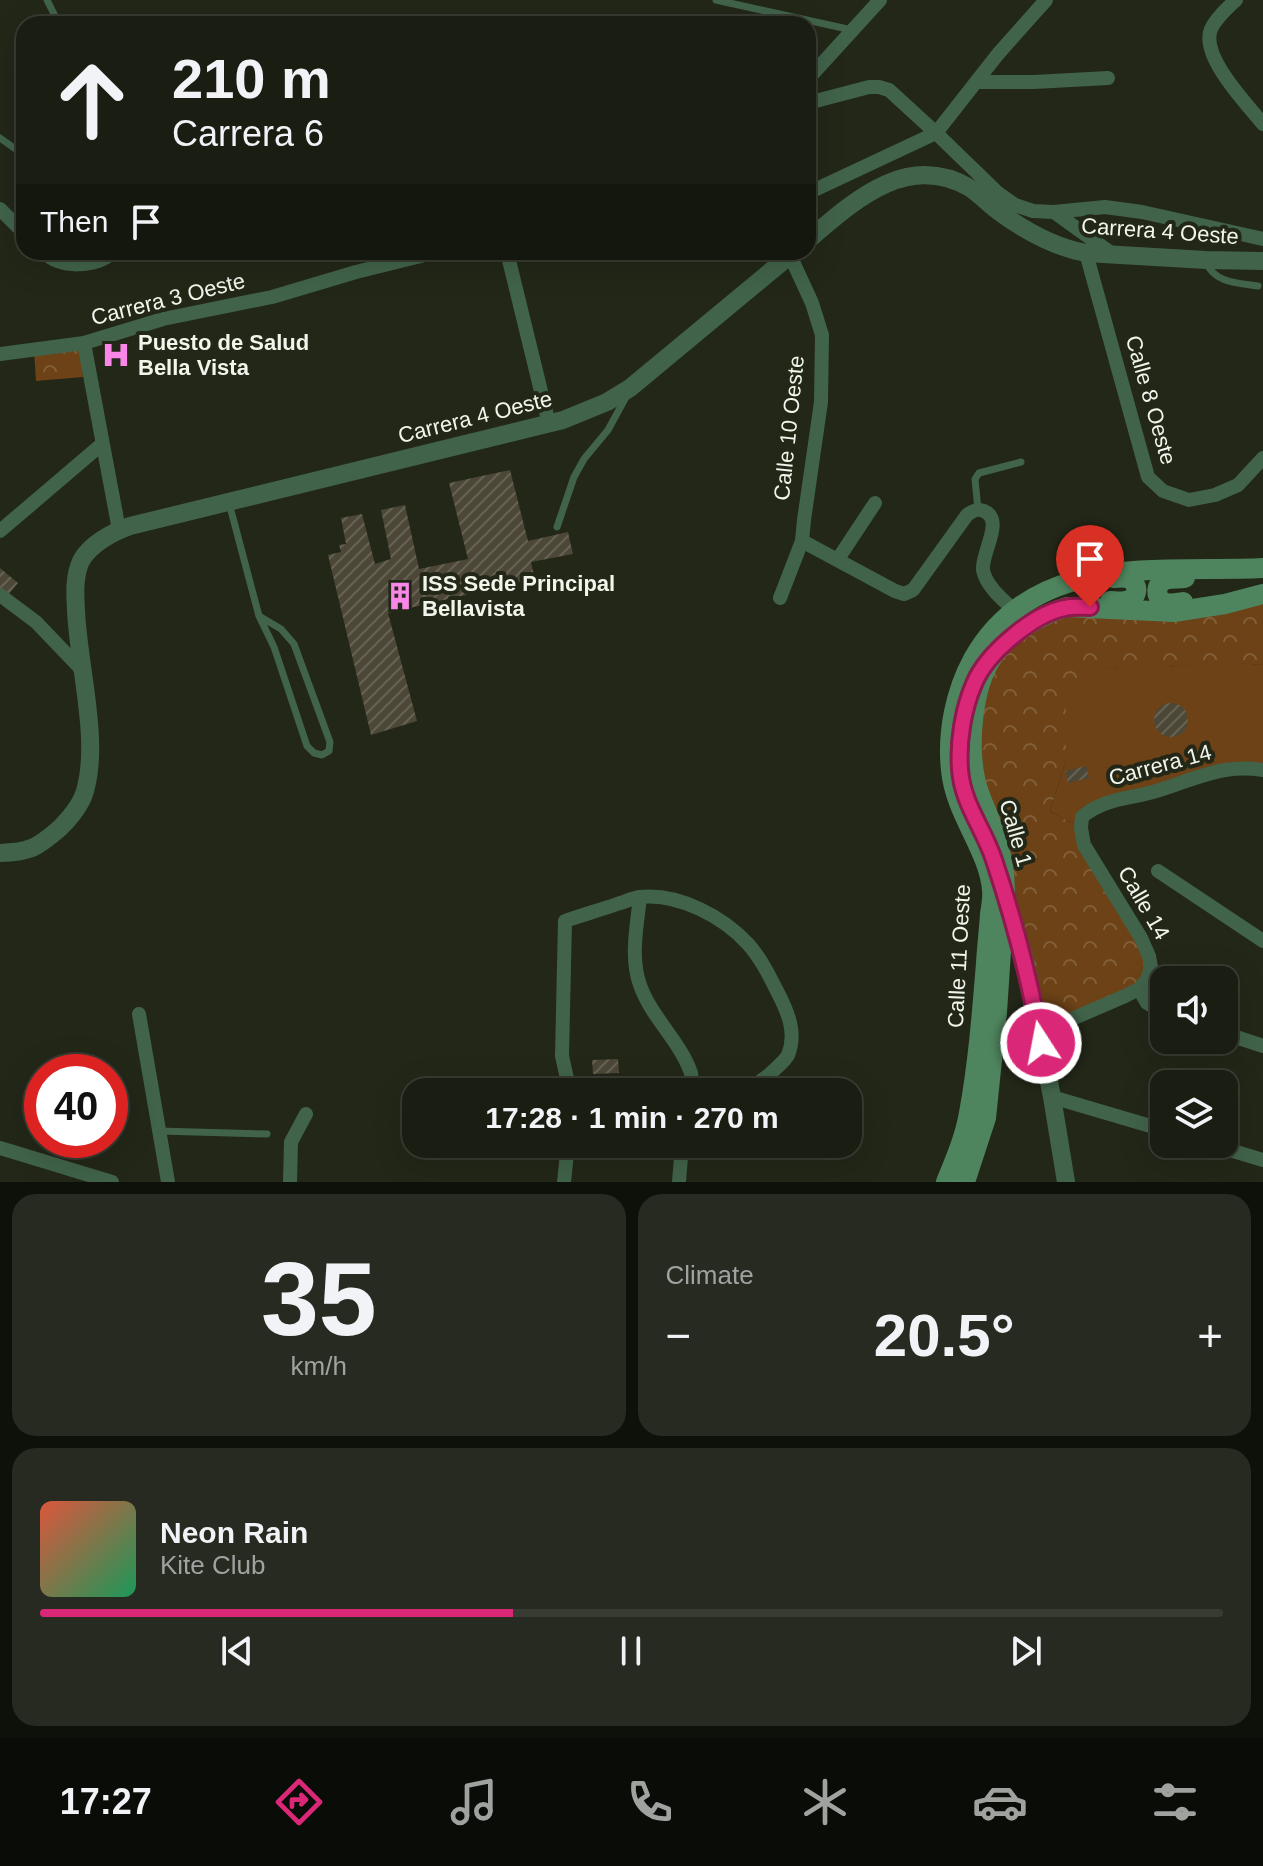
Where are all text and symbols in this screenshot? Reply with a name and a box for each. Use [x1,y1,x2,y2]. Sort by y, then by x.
text: 210 m [172,47,331,110]
icon: ahead [40,48,144,152]
text: Carrera 6 [172,113,324,154]
icon: arrive [124,200,168,244]
text: Then [40,205,108,238]
street label: Carrera 4 Oeste [1080,213,1240,249]
street label: Carrera 3 Oeste [88,268,248,330]
place label: Puesto de Salud Bella Vista [138,330,309,380]
street label: Calle 8 Oeste [1121,332,1181,468]
hospital icon: Puesto de Salud Bella Vista [101,340,131,370]
street label: Calle 10 Oeste [769,354,809,502]
street label: Carrera 4 Oeste [395,386,555,448]
pin [1056,525,1124,607]
icon: arrive [1068,537,1112,581]
place label: ISS Sede Principal Bellavista [422,571,615,621]
building icon: ISS Sede Principal Bellavista [385,581,415,611]
street label: Carrera 14 [1106,739,1214,791]
street label: Calle 1 [995,797,1037,869]
street label: Calle 14 [1113,862,1175,944]
street label: Calle 11 Oeste [943,883,975,1029]
map controls [1150,966,1238,1158]
button: sound [1150,966,1238,1054]
position arrow [999,1001,1083,1085]
speed limit sign: 40 [24,1054,128,1158]
button: layers [1150,1070,1238,1158]
text: 17:28 · 1 min · 270 m [485,1101,779,1134]
text: 35 [261,1241,377,1357]
text: Climate [666,1260,754,1290]
text: 20.5° [874,1302,1015,1369]
text: − [666,1311,691,1360]
text: + [1197,1311,1223,1360]
text: km/h [291,1351,347,1381]
text: Neon Rain [160,1516,308,1549]
text: Kite Club [160,1550,266,1580]
icon: previous [215,1629,259,1673]
icon: pause [609,1629,653,1673]
icon: next [1004,1629,1048,1673]
icon: directions [271,1774,327,1830]
icon: music [446,1774,502,1830]
icon: phone [622,1774,678,1830]
icon: climate [797,1774,853,1830]
icon: car [972,1774,1028,1830]
icon: filters [1147,1774,1203,1830]
text: 17:27 [60,1781,152,1822]

